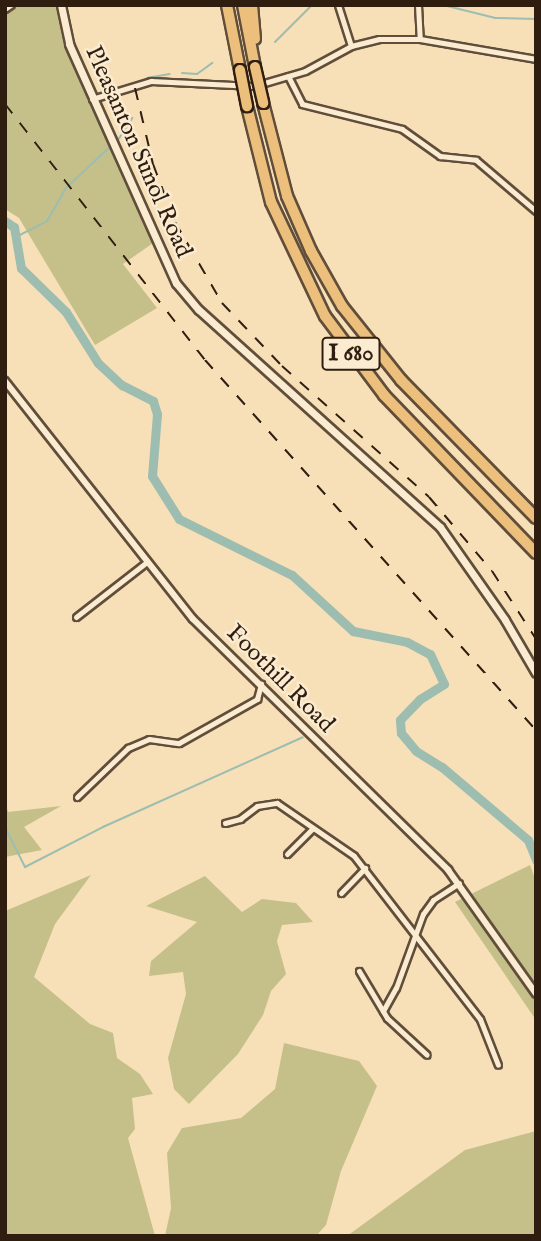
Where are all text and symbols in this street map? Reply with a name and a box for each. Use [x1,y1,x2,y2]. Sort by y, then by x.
street label: Pleasanton Sunol Road [78,42,198,262]
road number: I 680 [321,334,381,374]
street label: Foothill Road [220,619,340,739]

